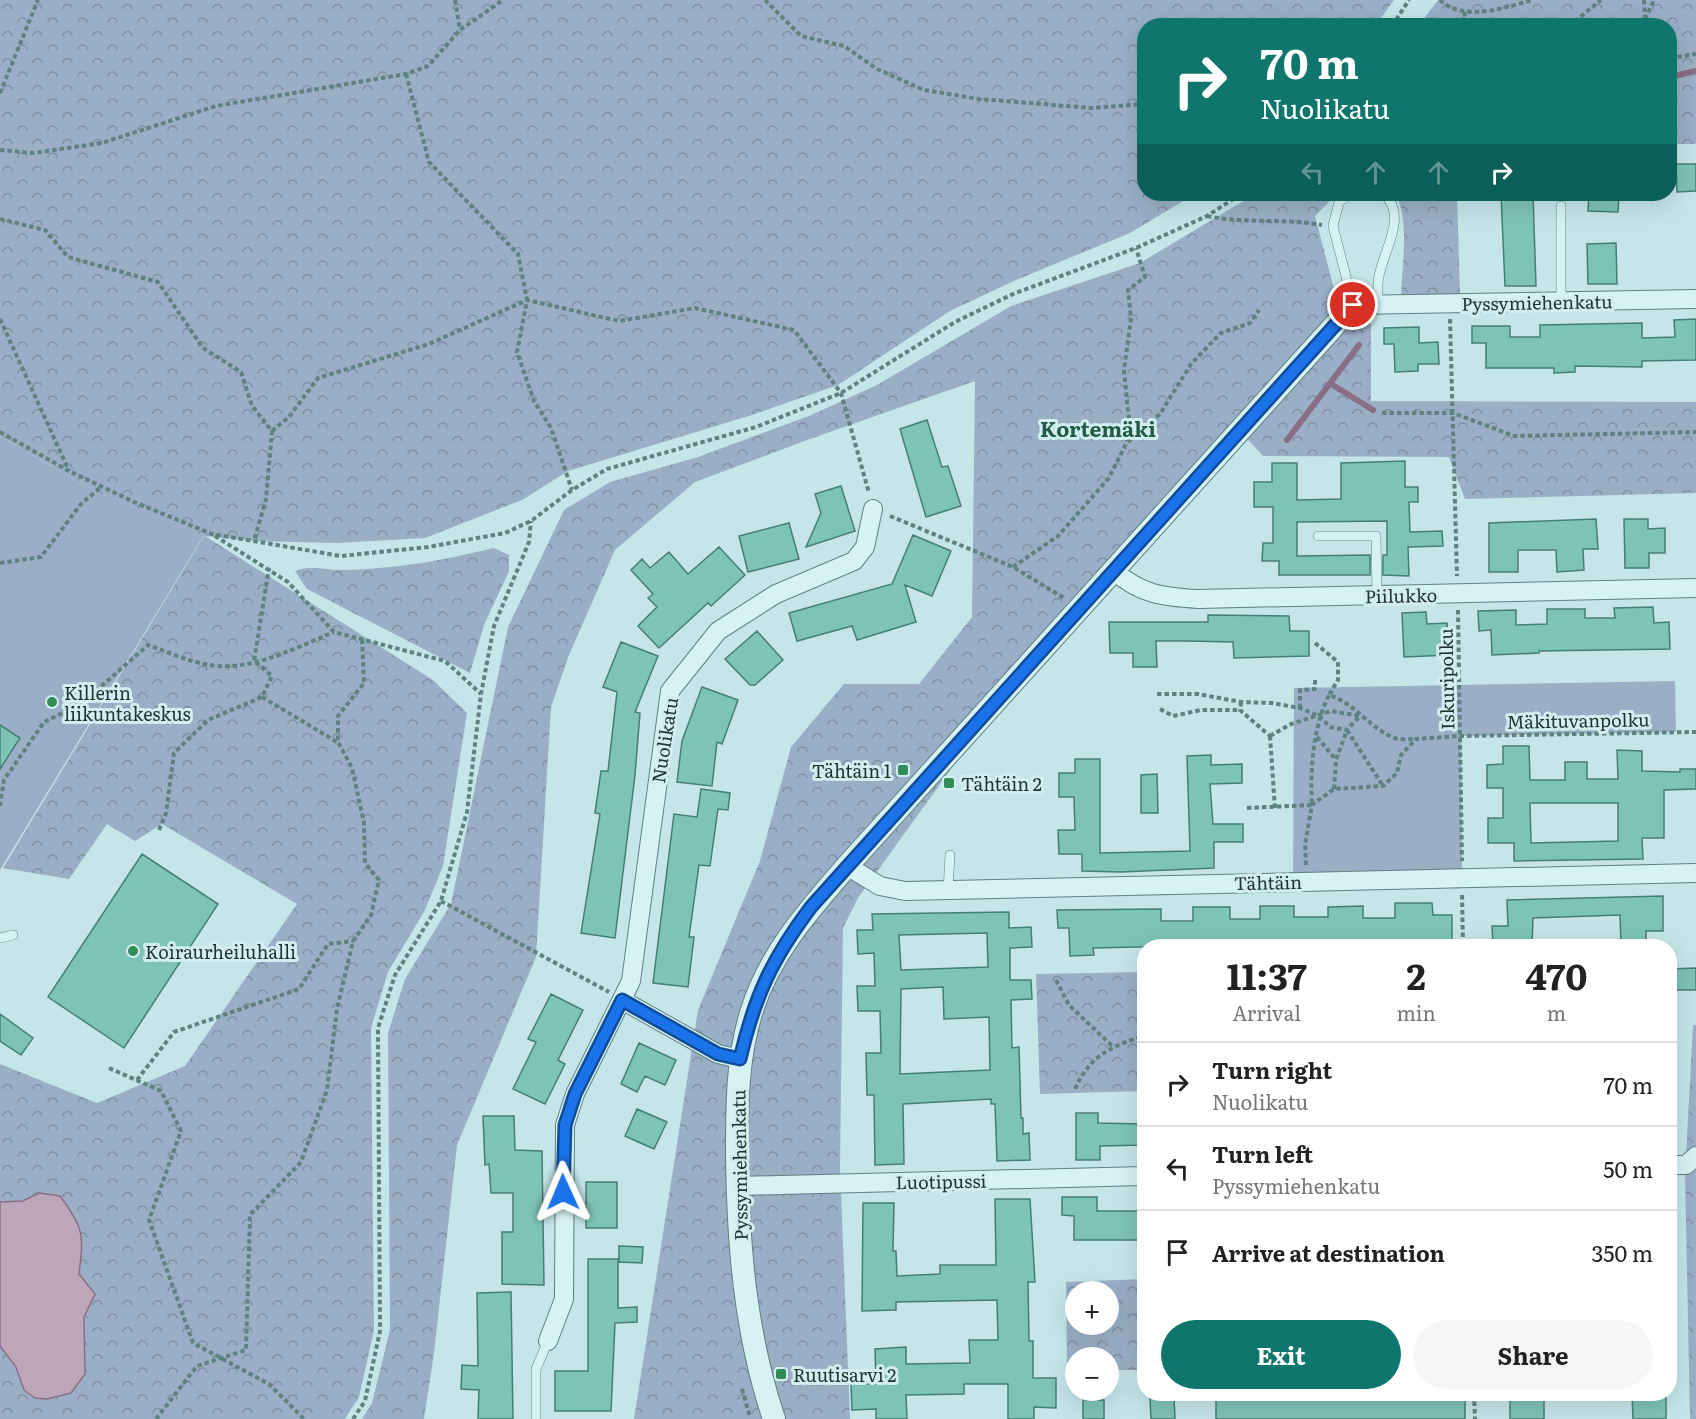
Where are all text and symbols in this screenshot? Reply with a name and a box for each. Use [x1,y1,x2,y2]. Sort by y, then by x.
text: 70 m [1260,30,1359,92]
icon: right [1161,42,1239,120]
text: Nuolikatu [1260,87,1390,127]
icon: left [1296,156,1329,189]
icon: ahead [1359,156,1392,189]
icon: ahead [1422,156,1455,189]
icon: right [1485,156,1518,189]
pin [1327,279,1378,330]
street label: Pyssymiehenkatu [1461,287,1613,317]
icon: arrive [1336,288,1369,321]
district label: Kortemäki [1040,412,1156,443]
street label: Piilukko [1365,581,1437,609]
street label: Iskuripolku [1432,628,1460,730]
place label: Killerin liikuntakeskus [64,679,191,727]
marker: Killerin liikuntakeskus [45,695,59,709]
street label: Nuolikatu [644,695,684,785]
street label: Mäkituvanpolku [1506,705,1650,735]
place label: Tähtäin 1 [812,757,891,784]
marker: Tähtäin 1 [896,763,910,777]
place label: Tähtäin 2 [961,770,1042,797]
marker: Tähtäin 2 [942,776,956,790]
street label: Tähtäin [1234,868,1302,896]
place label: Koiraurheiluhalli [145,938,296,965]
marker: Koiraurheiluhalli [126,944,140,958]
text: 11:37 [1227,948,1307,1001]
text: 2 [1406,948,1426,1001]
text: 470 [1525,948,1587,1001]
text: Arrival [1233,997,1301,1027]
text: min [1396,997,1436,1027]
text: m [1547,997,1566,1027]
text: Turn right [1212,1053,1332,1086]
icon: right [1161,1068,1194,1101]
text: 70 m [1603,1068,1653,1101]
text: Nuolikatu [1212,1086,1308,1116]
street label: Pyssymiehenkatu [724,1089,754,1241]
text: Turn left [1212,1137,1313,1170]
icon: left [1161,1152,1194,1185]
text: 50 m [1603,1152,1653,1185]
position arrow [531,1160,595,1224]
street label: Luotipussi [895,1167,987,1195]
text: Pyssymiehenkatu [1212,1170,1380,1200]
icon: arrive [1161,1236,1194,1269]
text: Arrive at destination [1212,1236,1445,1269]
text: 350 m [1592,1236,1653,1269]
map controls [1065,1281,1119,1401]
button: + [1065,1281,1119,1335]
button: Exit [1161,1320,1401,1389]
button: Share [1413,1320,1653,1389]
button: − [1065,1347,1119,1401]
place label: Ruutisarvi 2 [793,1361,896,1388]
marker: Ruutisarvi 2 [774,1367,788,1381]

